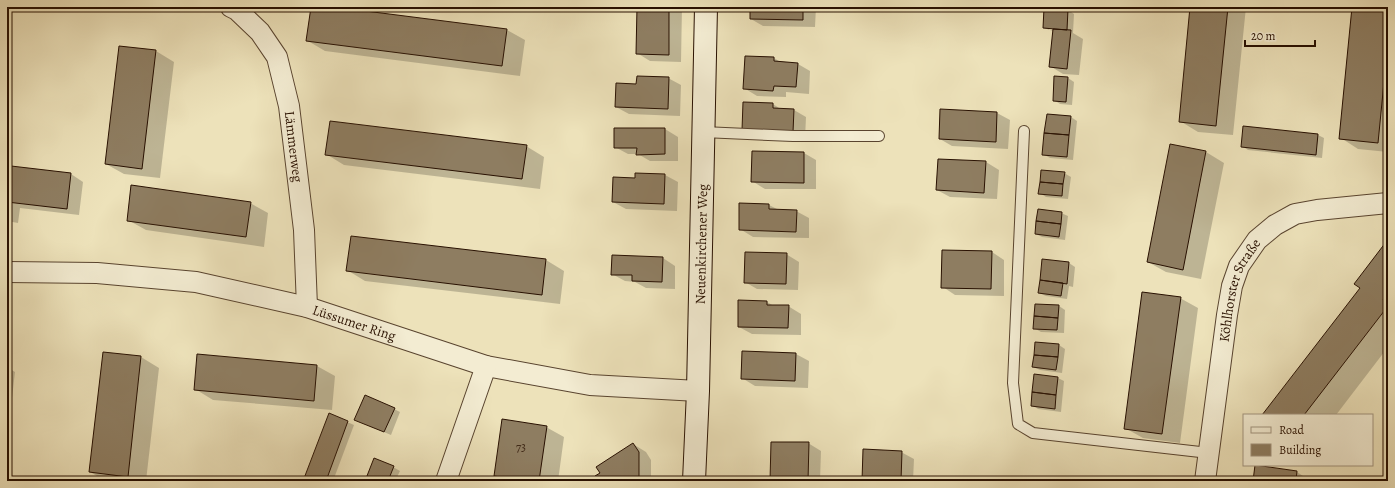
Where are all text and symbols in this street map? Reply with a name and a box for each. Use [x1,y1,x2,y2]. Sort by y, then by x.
scale bar [1245,22,1315,48]
text: 20 m [1251,28,1275,44]
street label: Lämmerweg [280,110,308,183]
street label: Neuenkirchener Weg [690,184,712,305]
street label: Köhlhorster Straße [1214,235,1265,343]
street label: Lüssumer Ring [310,300,398,345]
legend [1243,414,1373,466]
text: Road [1279,422,1305,438]
house number: 73 [516,439,526,455]
text: Building [1279,442,1321,458]

